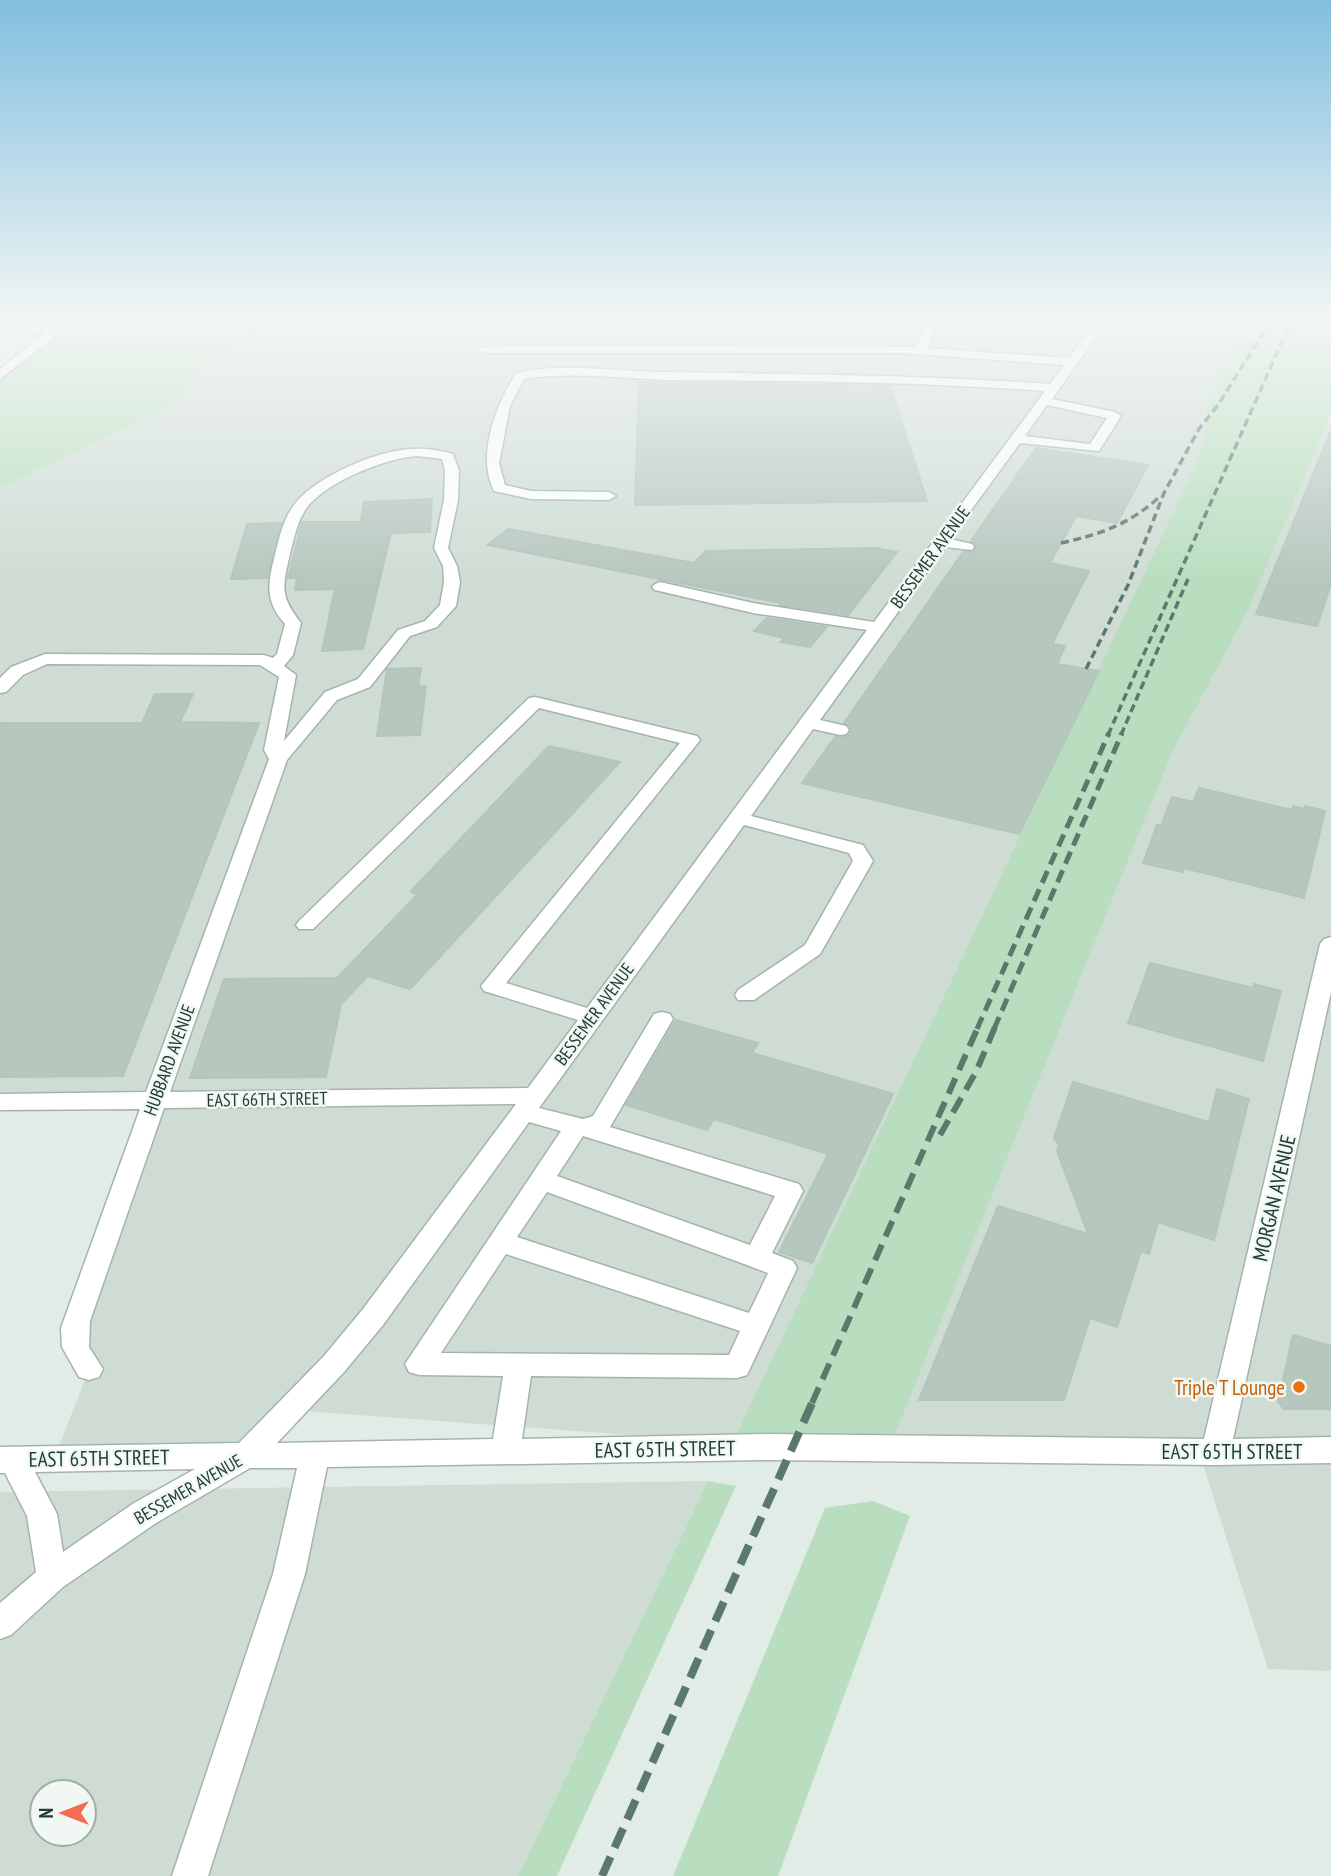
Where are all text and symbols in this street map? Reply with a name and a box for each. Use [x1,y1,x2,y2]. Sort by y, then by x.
street label: BESSEMER AVENUE [885,501,975,613]
street label: BESSEMER AVENUE [549,958,639,1070]
street label: HUBBARD AVENUE [138,1001,200,1119]
street label: EAST 66TH STREET [206,1086,328,1112]
street label: MORGAN AVENUE [1246,1132,1302,1264]
place label: Triple T Lounge [1174,1374,1285,1401]
marker: Triple T Lounge [1291,1379,1307,1395]
street label: EAST 65TH STREET [594,1434,736,1464]
street label: EAST 65TH STREET [1162,1438,1303,1465]
street label: EAST 65TH STREET [28,1443,170,1473]
street label: BESSEMER AVENUE [130,1449,246,1529]
north arrow [28,1778,98,1848]
text: N [34,1808,58,1818]

